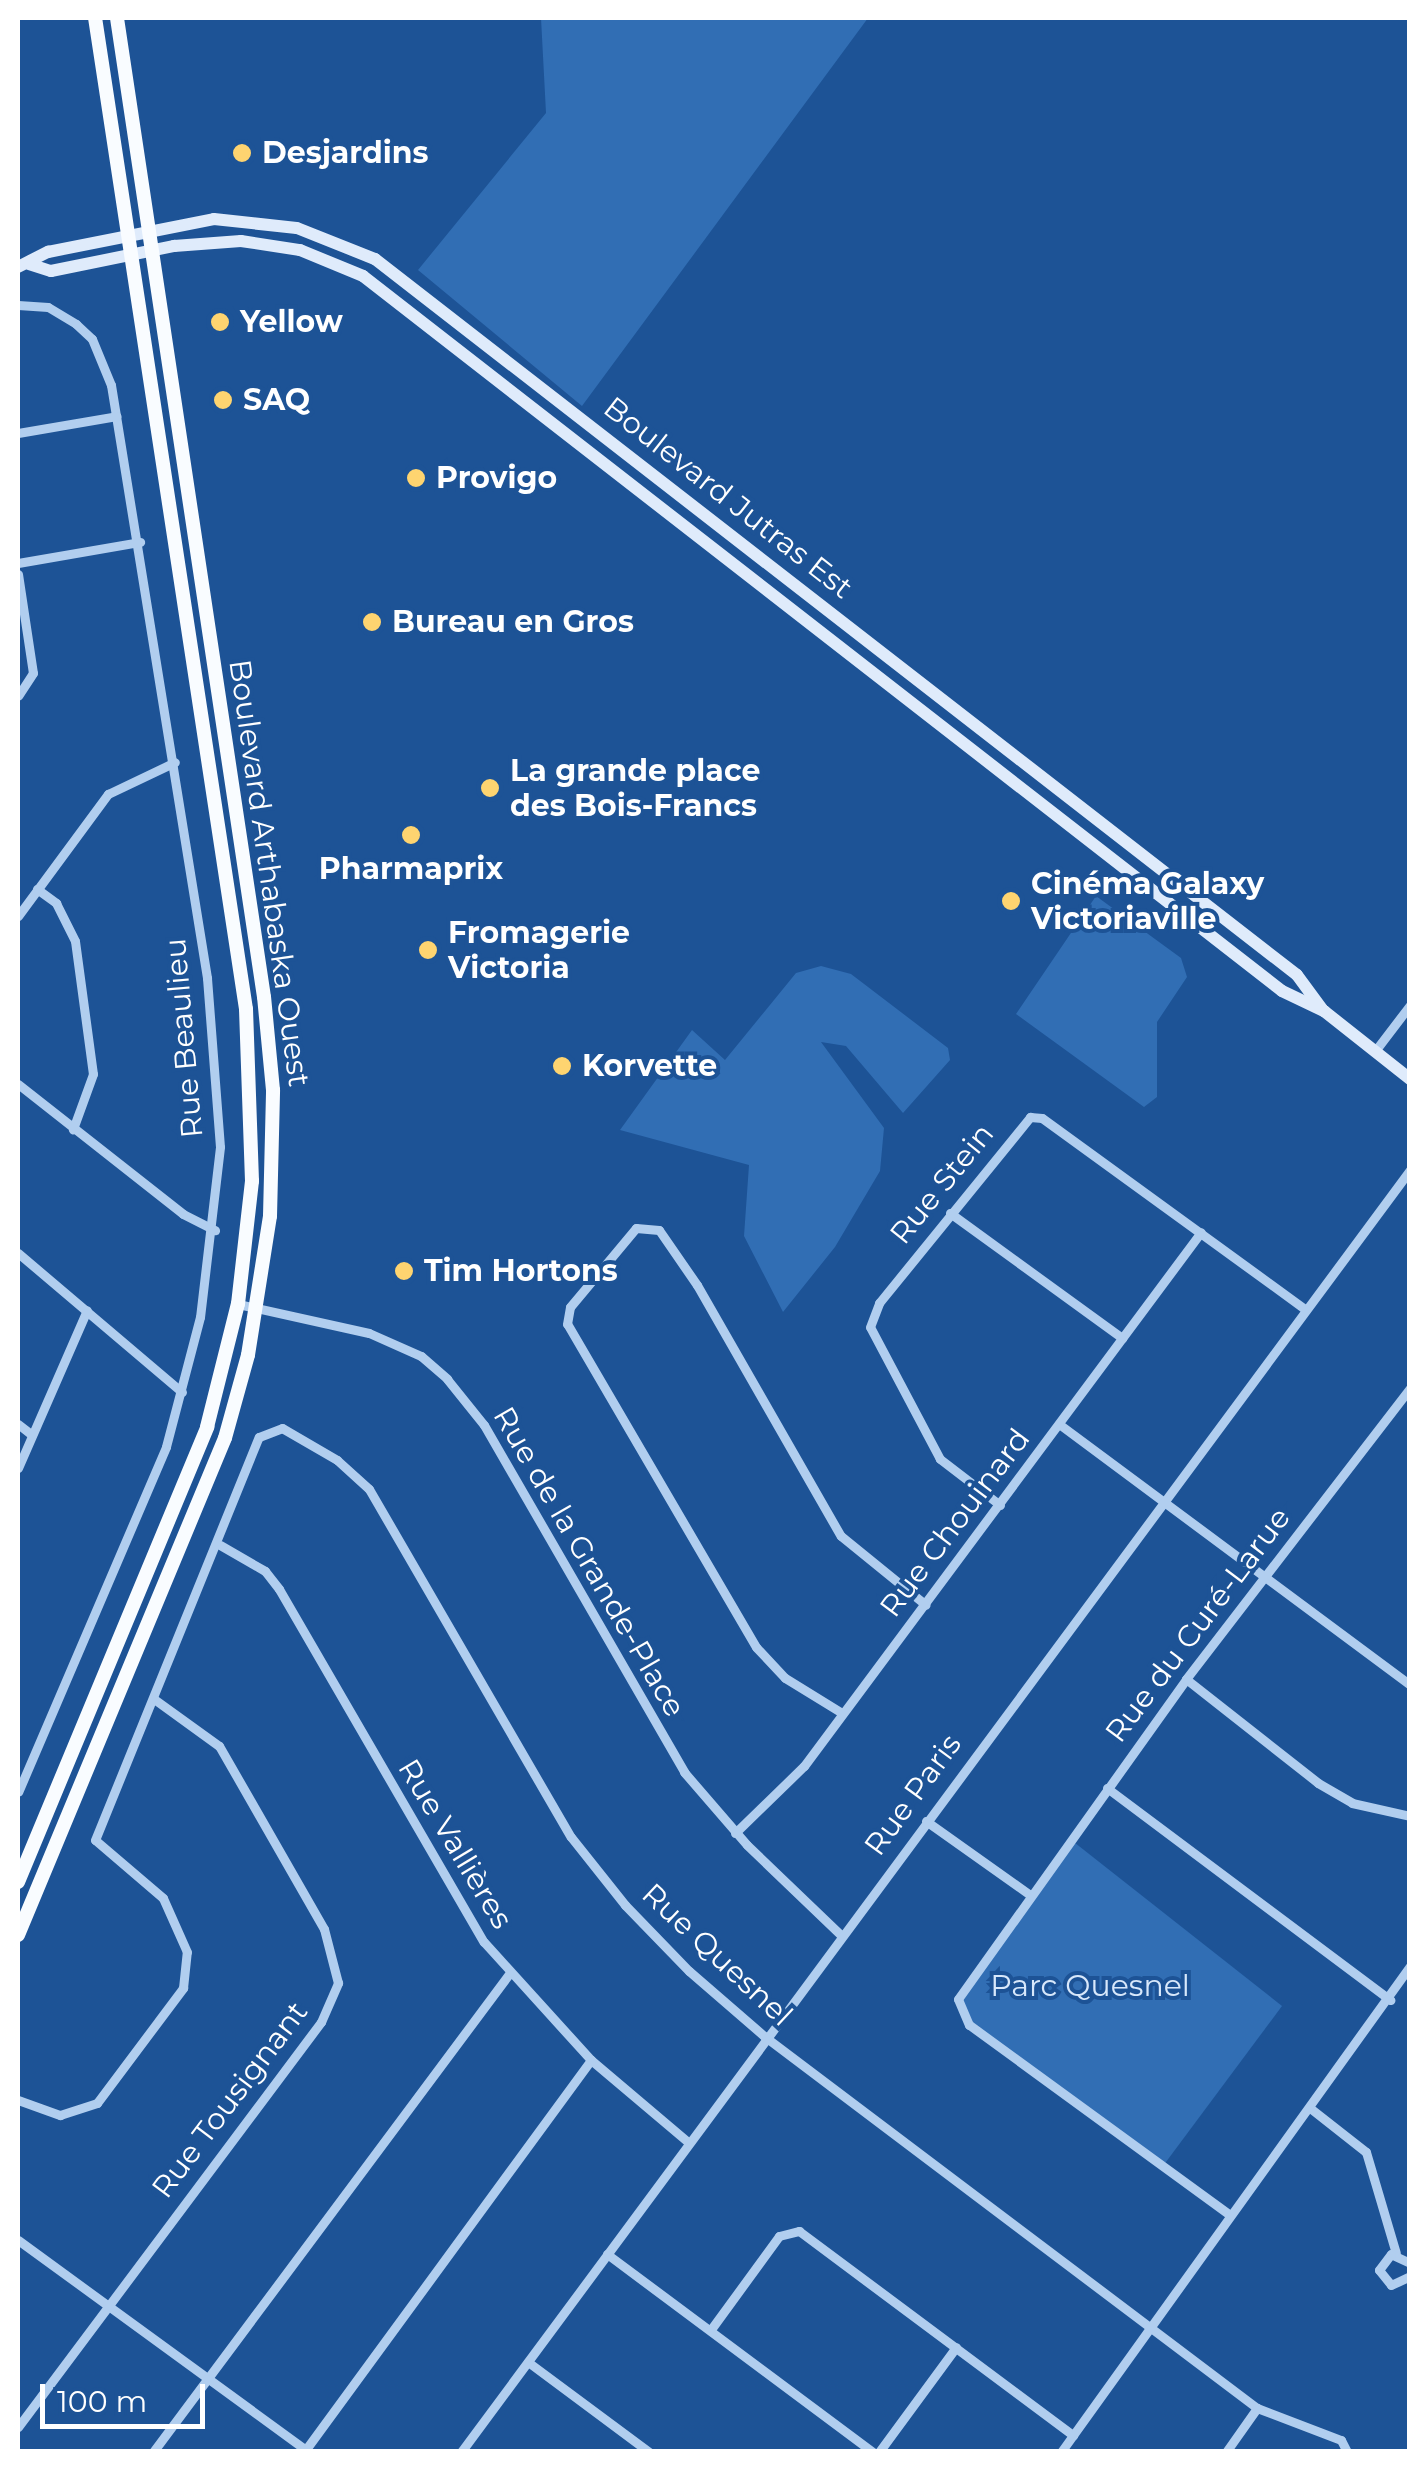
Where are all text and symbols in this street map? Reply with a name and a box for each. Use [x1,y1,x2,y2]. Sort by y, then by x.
place label: Desjardins [262,135,428,171]
marker: Desjardins [231,142,253,164]
place label: Yellow [240,304,343,340]
marker: Yellow [209,311,231,333]
place label: SAQ [243,382,310,418]
marker: SAQ [212,389,234,411]
street label: Boulevard Jutras Est [596,390,860,606]
place label: Provigo [436,460,557,496]
marker: Provigo [405,467,427,489]
place label: Bureau en Gros [392,604,634,640]
marker: Bureau en Gros [361,611,383,633]
street label: Boulevard Arthabaska Ouest [221,657,317,1089]
place label: La grande place des Bois-Francs [510,753,760,824]
marker: La grande place des Bois-Francs [479,777,501,799]
marker: Pharmaprix [400,824,422,846]
place label: Pharmaprix [319,851,503,887]
place label: Cinéma Galaxy Victoriaville [1031,866,1264,936]
marker: Cinéma Galaxy Victoriaville [1000,890,1022,912]
place label: Fromagerie Victoria [448,915,630,986]
street label: Rue Beaulieu [157,937,211,1139]
marker: Fromagerie Victoria [417,939,439,961]
place label: Korvette [582,1048,717,1084]
marker: Korvette [551,1055,573,1077]
street label: Rue Stein [883,1117,1001,1251]
place label: Tim Hortons [424,1253,618,1289]
marker: Tim Hortons [393,1260,415,1282]
street label: Rue de la Grande-Place [485,1401,693,1723]
street label: Rue Chouinard [873,1422,1037,1624]
street label: Rue du Curé-Larue [1098,1501,1298,1749]
street label: Rue Paris [857,1727,969,1863]
street label: Rue Vallières [390,1753,520,1935]
street label: Rue Quesnel [634,1876,800,2034]
park label: Parc Quesnel [990,1968,1190,2004]
street label: Rue Tousignant [145,1995,315,2205]
scale bar [45,2364,210,2426]
text: 100 m [57,2383,147,2420]

